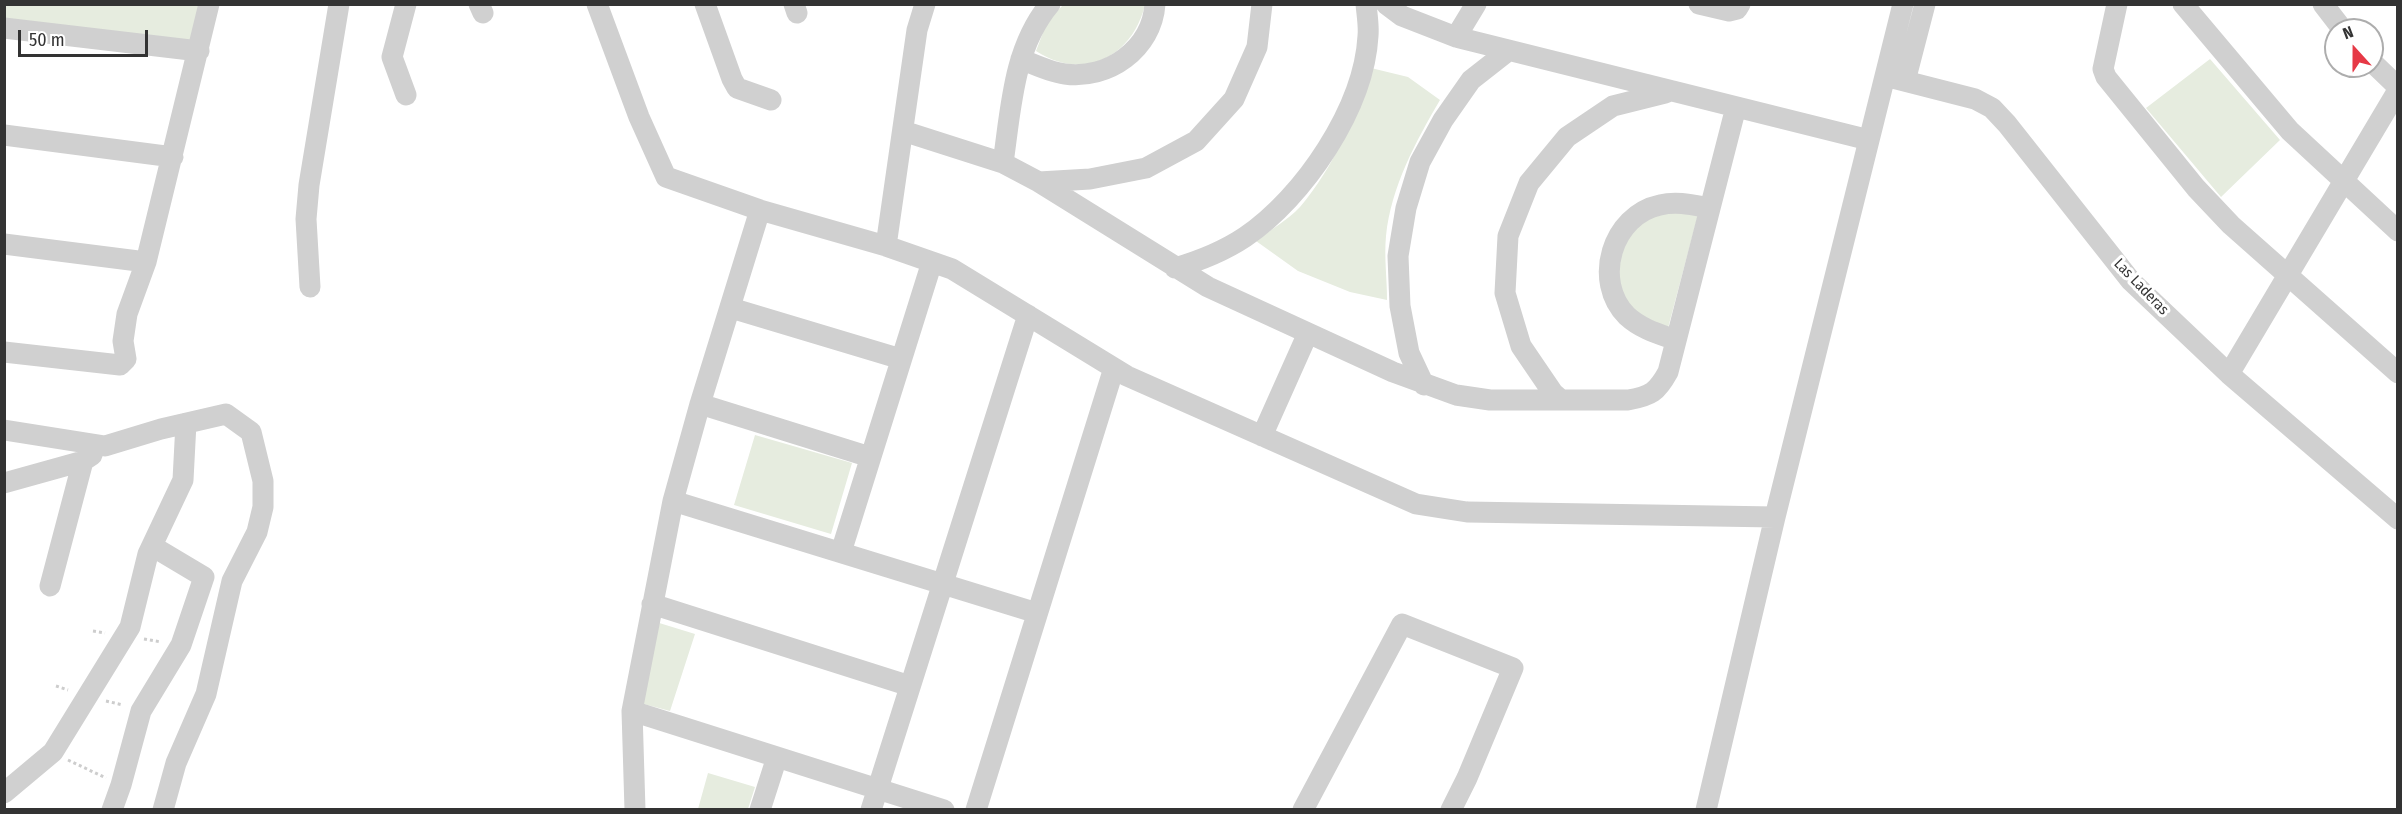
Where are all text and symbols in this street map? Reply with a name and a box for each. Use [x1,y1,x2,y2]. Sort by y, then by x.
scale bar [21,18,152,56]
north arrow [2324,18,2384,78]
text: N [2340,22,2356,43]
text: 50 m [29,29,65,51]
street label: Las Laderas [2110,255,2172,319]

